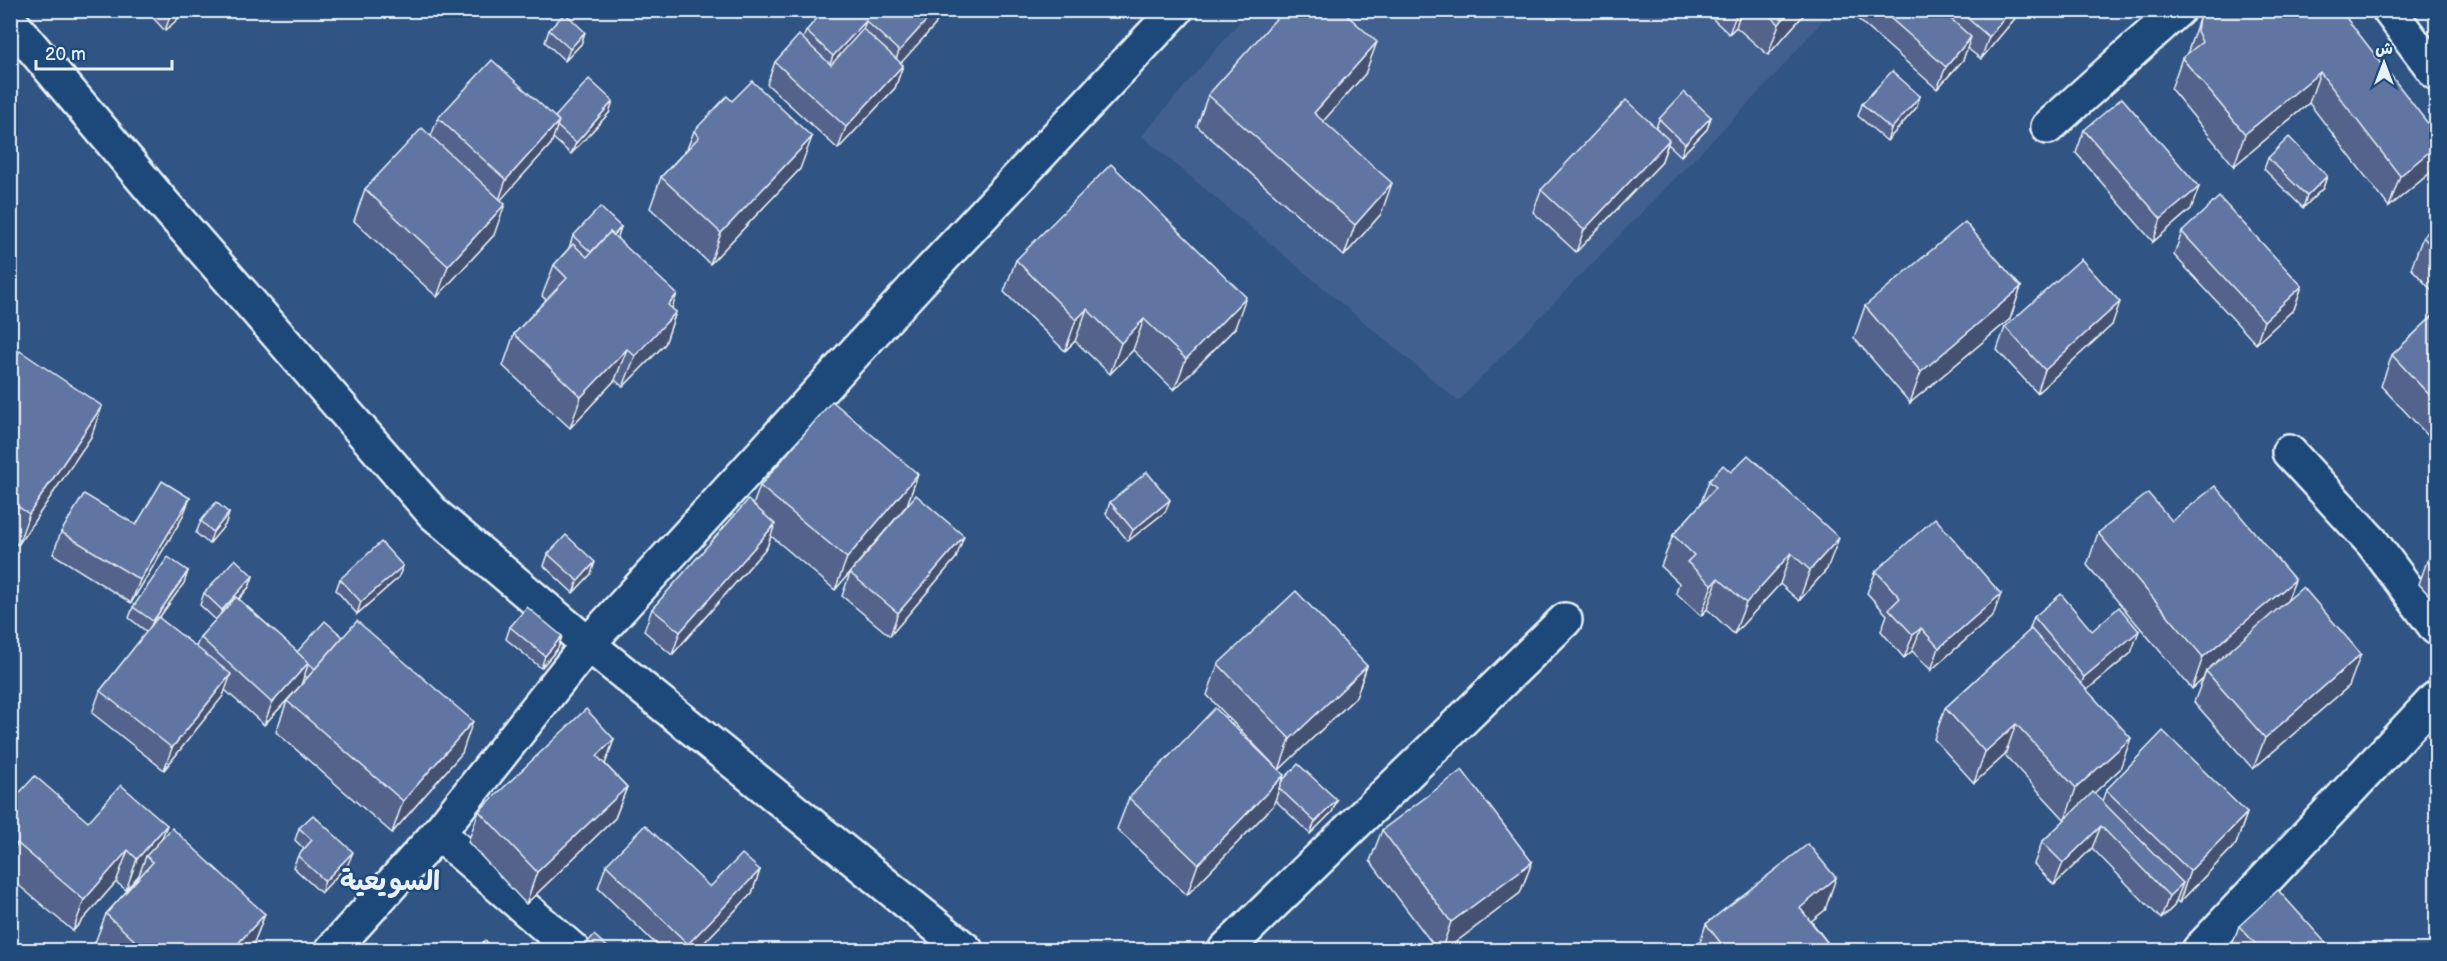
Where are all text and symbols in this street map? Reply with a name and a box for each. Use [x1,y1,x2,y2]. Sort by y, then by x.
scale bar [36,33,172,71]
north arrow [2354,33,2414,93]
text: ش [2375,40,2393,59]
text: 20 m [45,44,86,65]
district label: السويعية [340,866,440,898]

